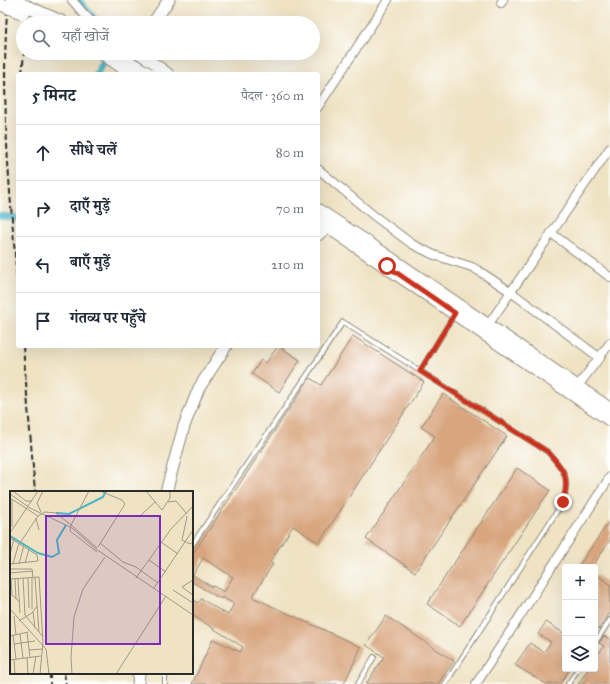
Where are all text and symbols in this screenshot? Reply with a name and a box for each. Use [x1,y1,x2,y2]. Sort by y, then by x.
search box [16,16,320,60]
icon: search [30,27,52,49]
text: यहाँ खोजें [62,27,109,45]
text: 5 मिनट [32,85,76,106]
text: पैदल · 360 m [241,88,304,104]
text: सीधे चलें [70,141,117,159]
icon: ahead [32,142,54,164]
text: 80 m [276,145,304,161]
text: दाएँ मुड़ें [70,197,110,215]
icon: right [32,198,54,220]
text: 70 m [276,201,304,217]
text: बाएँ मुड़ें [70,253,110,271]
icon: left [32,254,54,276]
text: 210 m [271,257,304,273]
route start [378,257,396,275]
text: गंतव्य पर पहुँचे [70,309,146,327]
icon: arrive [32,310,54,332]
inset map [10,491,193,674]
route end [554,493,572,511]
map controls [562,564,598,672]
button: + [562,564,598,600]
button: − [562,600,598,636]
button: layers [562,636,598,672]

